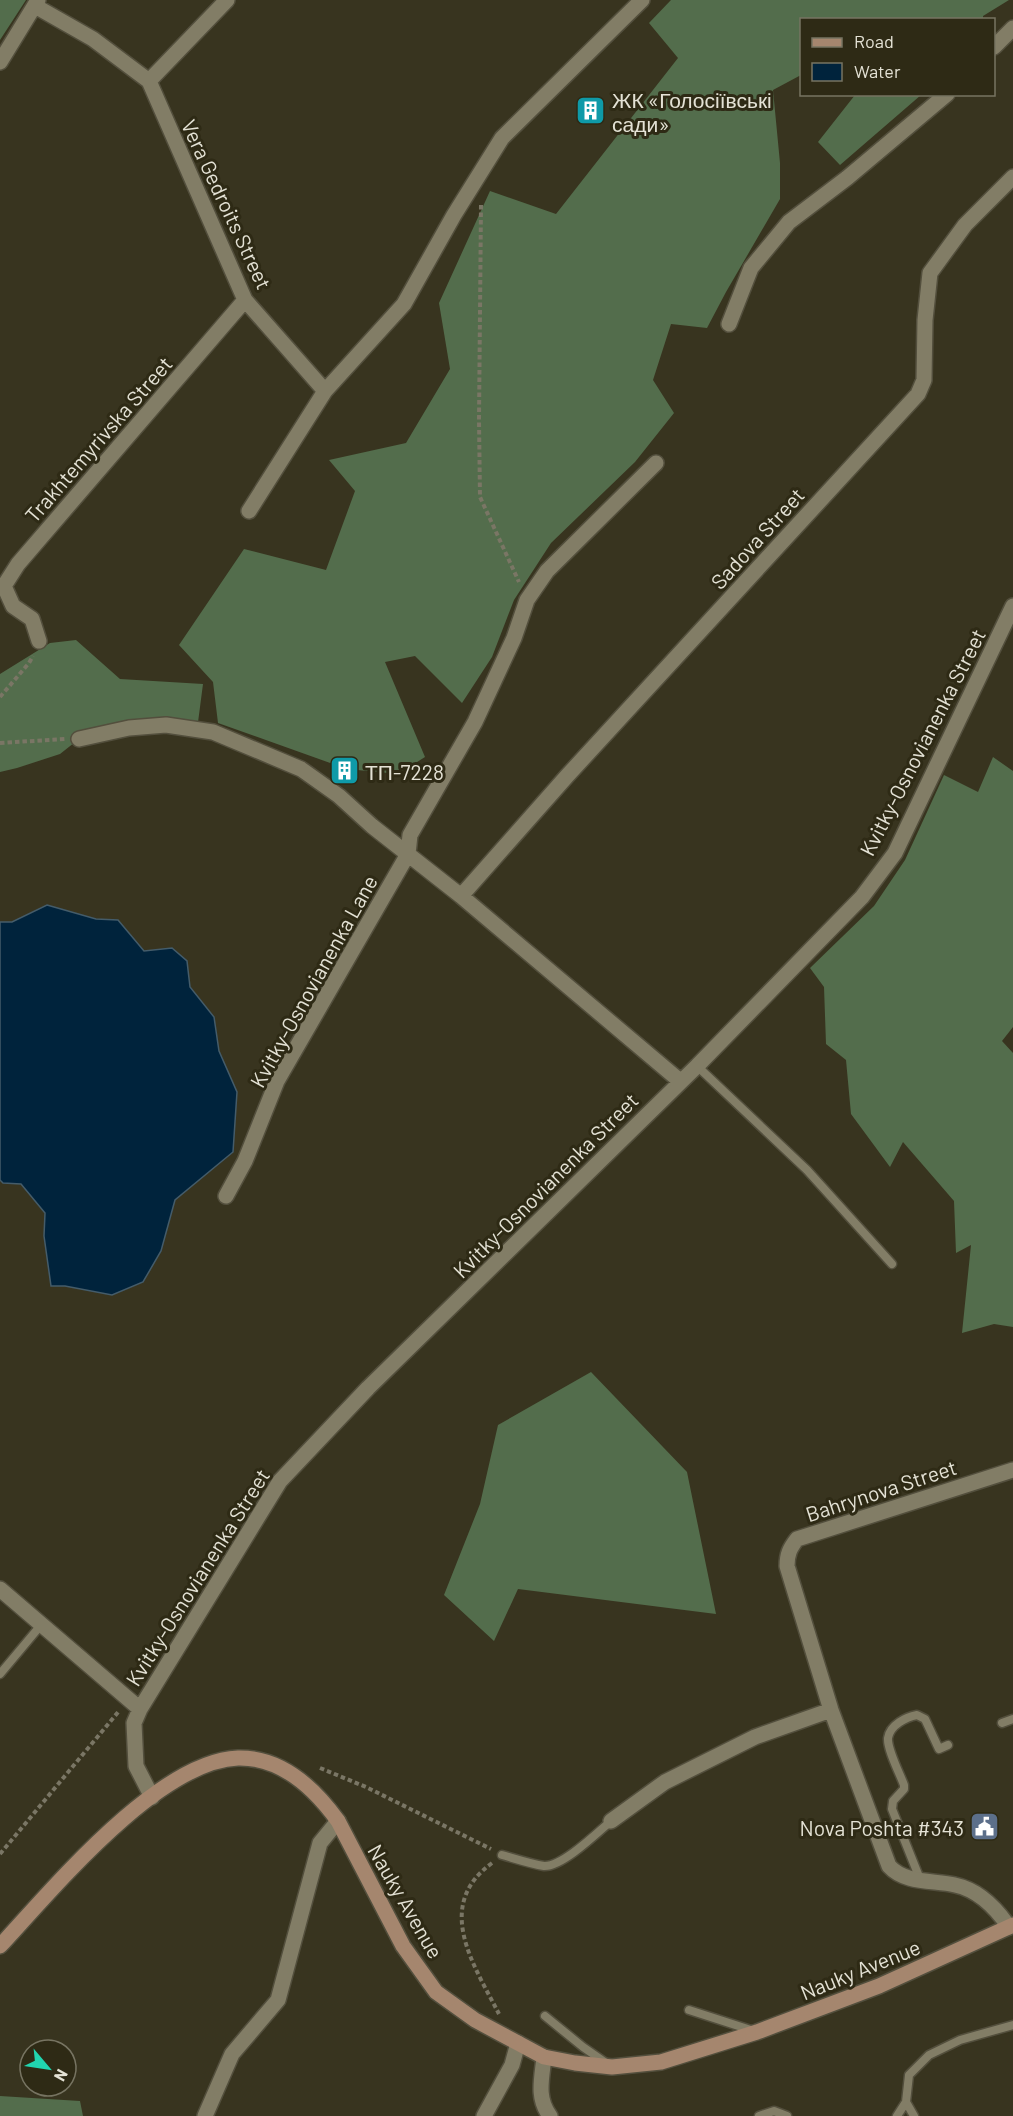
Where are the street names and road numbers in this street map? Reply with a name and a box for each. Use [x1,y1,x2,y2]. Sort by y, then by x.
street label: Vera Gedroits Street [177,115,277,293]
street label: Trakhtemyrivska Street [19,351,177,527]
street label: Sadova Street [705,482,809,594]
street label: Kvitky-Osnovianenka Street [854,624,990,860]
street label: Kvitky-Osnovianenka Lane [244,870,382,1092]
street label: Kvitky-Osnovianenka Street [447,1087,643,1283]
street label: Bahrynova Street [802,1454,960,1526]
street label: Kvitky-Osnovianenka Street [120,1464,274,1690]
street label: Nauky Avenue [363,1840,449,1962]
street label: Nauky Avenue [796,1934,924,2004]

